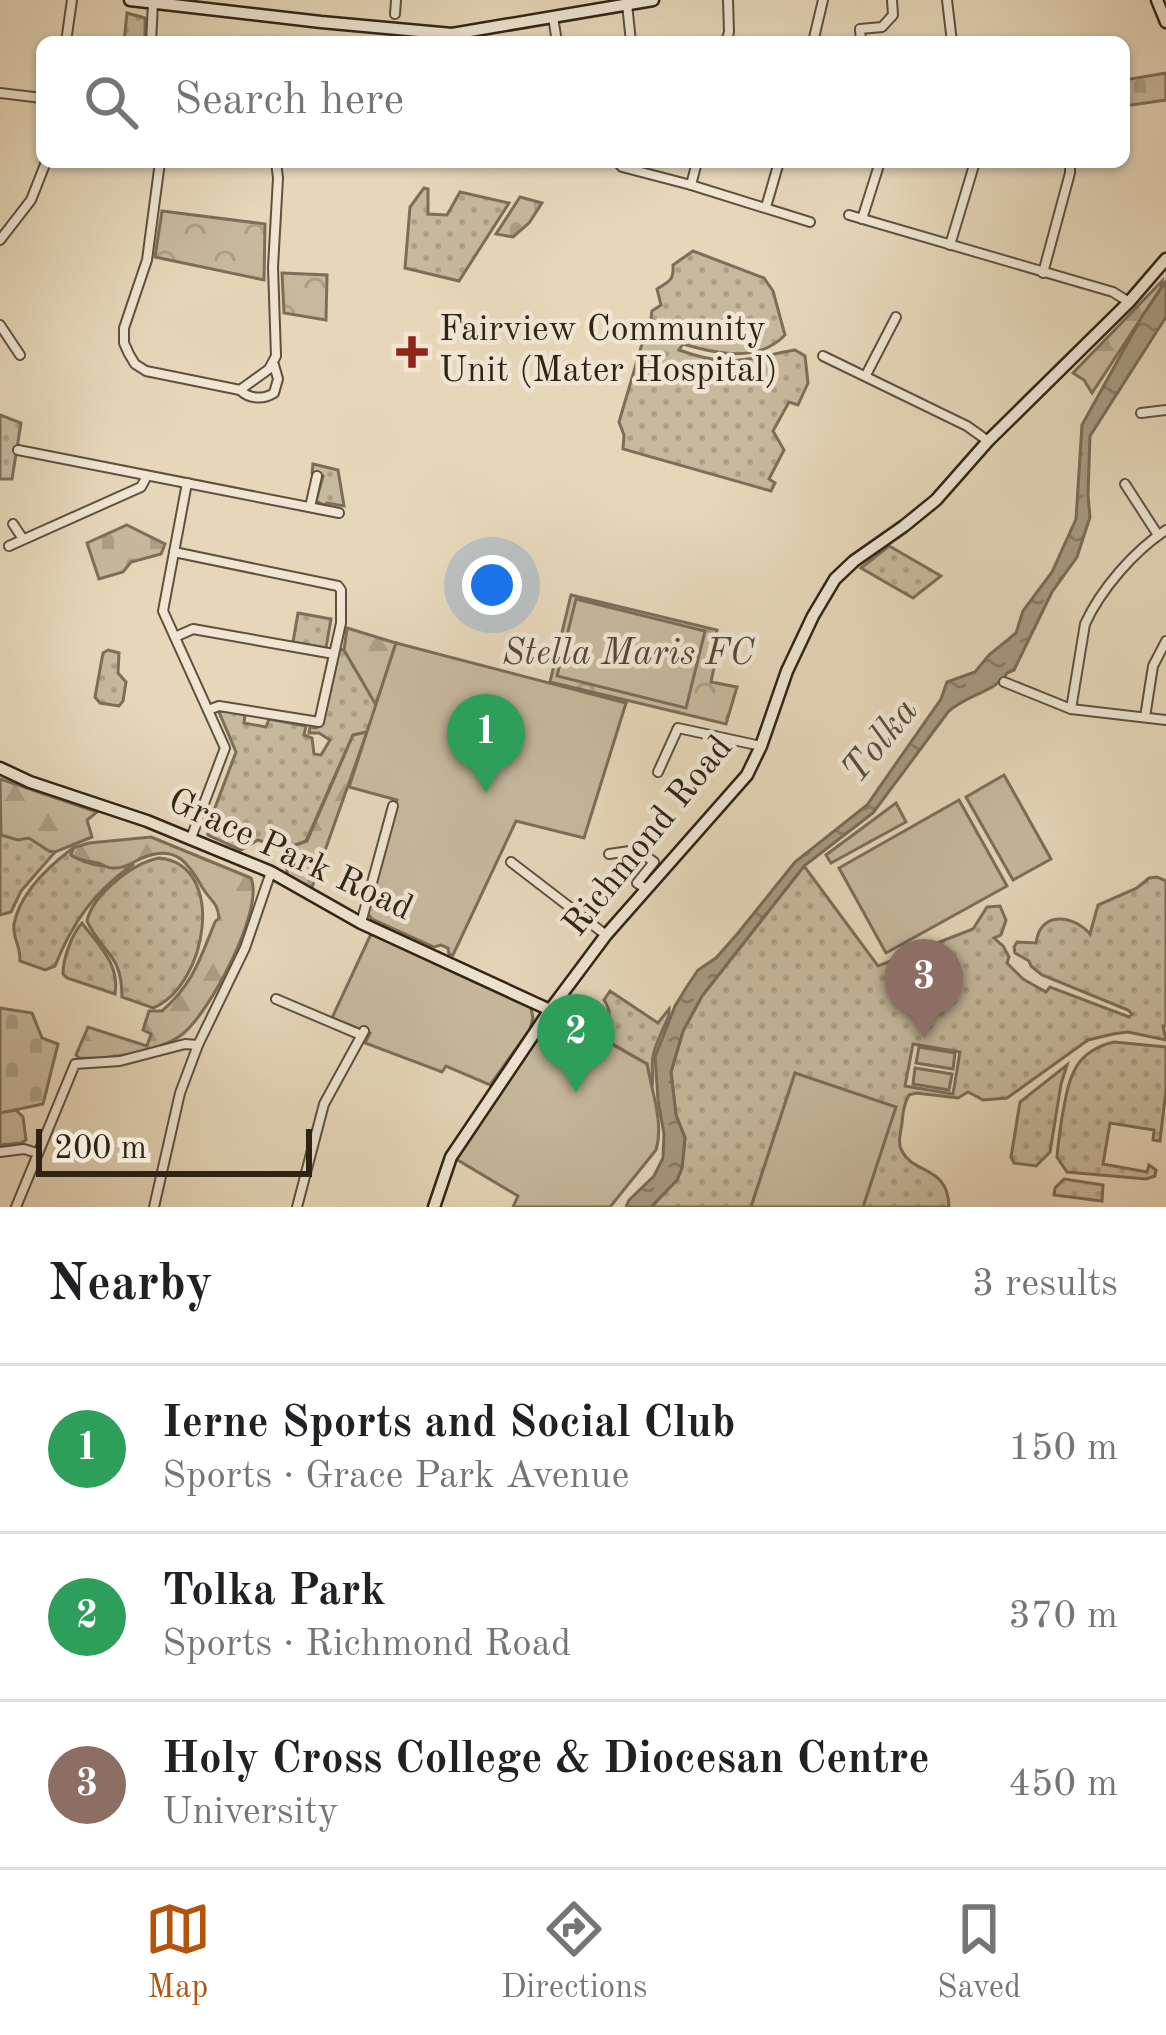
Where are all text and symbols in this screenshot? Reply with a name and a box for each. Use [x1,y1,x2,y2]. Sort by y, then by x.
search box [36,36,1130,168]
icon: search [78,69,144,135]
text: Search here [174,79,404,124]
place label: Fairview Community Unit (Mater Hospital) [439,313,778,390]
marker: Fairview Community Unit (Mater Hospital) [396,336,428,368]
your location [462,555,522,615]
park label: Stella Maris FC [502,636,756,673]
water label: Tolka [836,691,926,791]
pin: 1 [447,694,525,793]
street label: Richmond Road [558,730,740,944]
street label: Grace Park Road [162,784,418,928]
pin: 3 [885,939,963,1038]
pin: 2 [537,994,615,1093]
scale bar [36,1123,312,1176]
text: 200 m [54,1133,147,1166]
text: Nearby [48,1260,213,1311]
text: 3 results [972,1265,1118,1304]
text: Ierne Sports and Social Club [162,1402,735,1447]
text: 1 [76,1429,98,1468]
text: 150 m [1008,1429,1118,1468]
text: Sports · Grace Park Avenue [162,1457,629,1496]
text: Tolka Park [162,1570,386,1615]
text: 2 [76,1597,98,1636]
text: 370 m [1008,1597,1118,1636]
text: Sports · Richmond Road [162,1625,571,1664]
text: Holy Cross College & Diocesan Centre [162,1738,930,1783]
text: 3 [76,1765,98,1804]
text: 450 m [1008,1765,1118,1804]
text: University [162,1793,339,1832]
tab: Map [145,1896,211,2009]
tab: Directions [501,1896,647,2009]
tab: Saved [937,1896,1021,2009]

